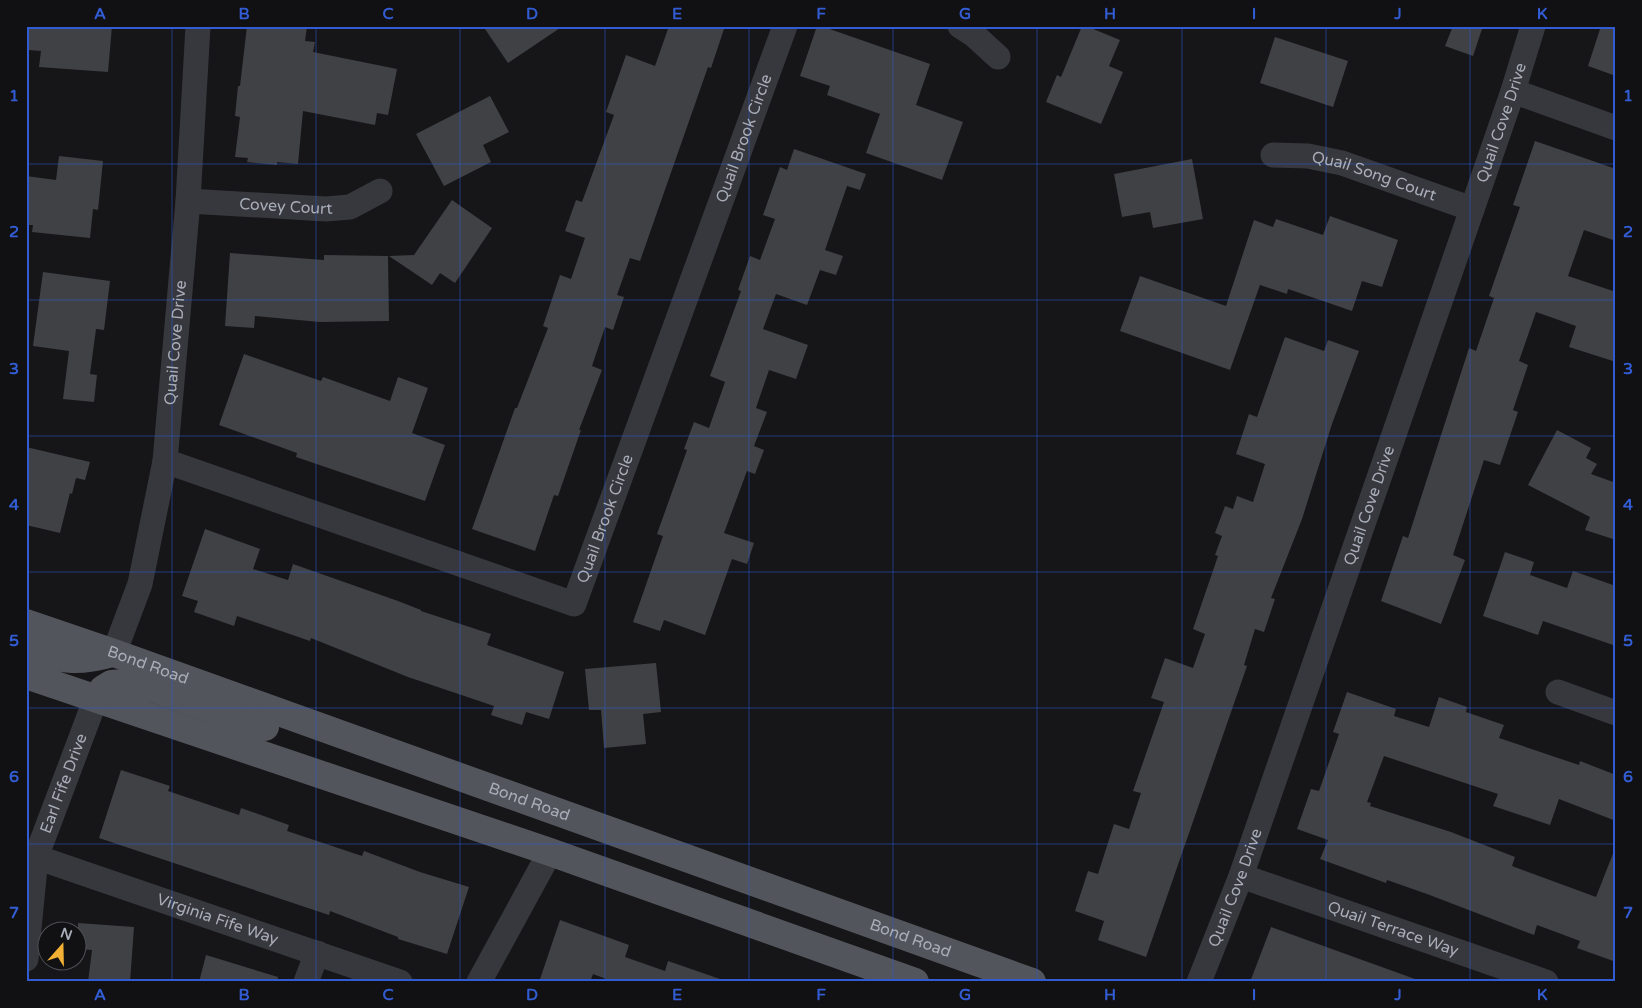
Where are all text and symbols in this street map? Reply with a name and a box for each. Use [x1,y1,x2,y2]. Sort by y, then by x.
text: A [94,4,106,24]
text: B [238,4,250,24]
text: C [382,4,394,24]
text: D [526,4,538,24]
text: E [672,4,682,24]
text: F [816,4,826,24]
text: G [959,4,971,24]
text: H [1104,4,1116,24]
text: I [1252,4,1256,24]
text: J [1393,4,1402,24]
text: K [1537,4,1548,24]
street label: Quail Cove Drive [1472,60,1531,185]
street label: Quail Brook Circle [711,71,777,205]
text: 1 [9,86,19,106]
text: 1 [1623,86,1633,106]
street label: Quail Song Court [1310,147,1439,206]
street label: Covey Court [239,194,333,219]
text: 2 [9,222,19,242]
text: 2 [1623,222,1633,242]
street label: Quail Cove Drive [160,279,191,406]
text: 3 [9,359,19,379]
text: 3 [1623,359,1633,379]
street label: Quail Cove Drive [1339,443,1399,568]
street label: Quail Brook Circle [572,452,638,586]
text: 4 [9,495,19,515]
text: 4 [1623,495,1633,515]
text: 5 [9,631,19,651]
text: 5 [1623,631,1633,651]
street label: Bond Road [105,641,191,689]
street label: Earl Fife Drive [36,731,92,836]
text: 6 [9,767,19,787]
text: 6 [1623,767,1633,787]
street label: Bond Road [486,778,573,826]
street label: Quail Cove Drive [1204,826,1267,950]
street label: Virginia Fife Way [154,889,281,950]
street label: Quail Terrace Way [1325,897,1462,961]
text: 7 [9,903,19,923]
text: 7 [1623,903,1633,923]
street label: Bond Road [867,915,954,962]
north arrow [38,920,88,970]
text: N [58,924,74,944]
text: A [94,985,106,1005]
text: B [238,985,250,1005]
text: C [382,985,394,1005]
text: D [526,985,538,1005]
text: E [672,985,682,1005]
text: F [816,985,826,1005]
text: G [959,985,971,1005]
text: H [1104,985,1116,1005]
text: I [1252,985,1256,1005]
text: J [1393,985,1402,1005]
text: K [1537,985,1548,1005]

